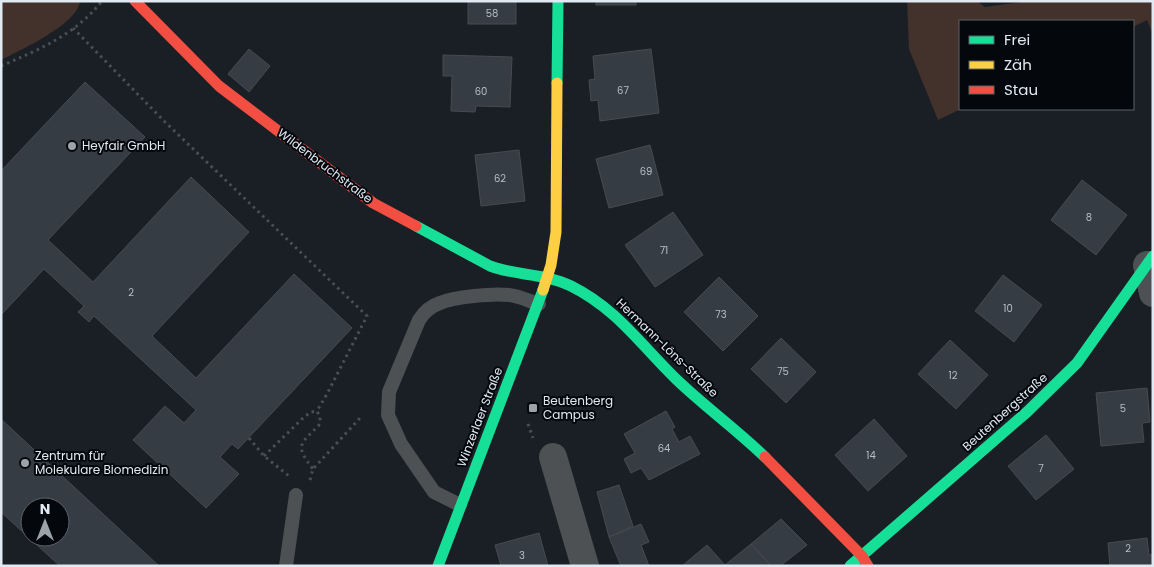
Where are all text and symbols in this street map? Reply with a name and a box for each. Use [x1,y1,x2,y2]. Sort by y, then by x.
house number: 58 [486,6,498,21]
legend [959,20,1134,110]
text: Frei [1004,29,1030,50]
text: Zäh [1004,54,1032,75]
text: Stau [1004,79,1038,100]
house number: 67 [617,83,629,98]
house number: 60 [475,84,487,99]
street label: Wildenbruchstraße [274,124,376,207]
place label: Heyfair GmbH [82,137,165,154]
marker: Heyfair GmbH [66,140,78,152]
house number: 69 [640,164,652,179]
house number: 62 [494,171,506,186]
house number: 8 [1086,210,1092,225]
house number: 71 [660,243,668,258]
house number: 2 [128,285,134,300]
street label: Hermann-Löns-Straße [613,294,722,401]
house number: 10 [1003,301,1013,316]
house number: 73 [715,307,727,322]
house number: 75 [777,364,789,379]
street label: Winzerlaer Straße [453,365,506,469]
house number: 12 [949,368,958,383]
street label: Beutenbergstraße [958,369,1051,454]
place label: Beutenberg Campus [543,392,613,423]
house number: 5 [1120,401,1126,416]
marker: Beutenberg Campus [527,402,539,414]
house number: 64 [658,441,670,456]
place label: Zentrum für Molekulare Biomedizin [35,447,168,478]
house number: 14 [866,448,876,463]
marker: Zentrum für Molekulare Biomedizin [19,457,31,469]
house number: 7 [1038,461,1044,476]
north arrow [20,497,70,547]
text: N [40,499,50,519]
house number: 2 [1125,541,1131,556]
house number: 3 [519,548,525,563]

